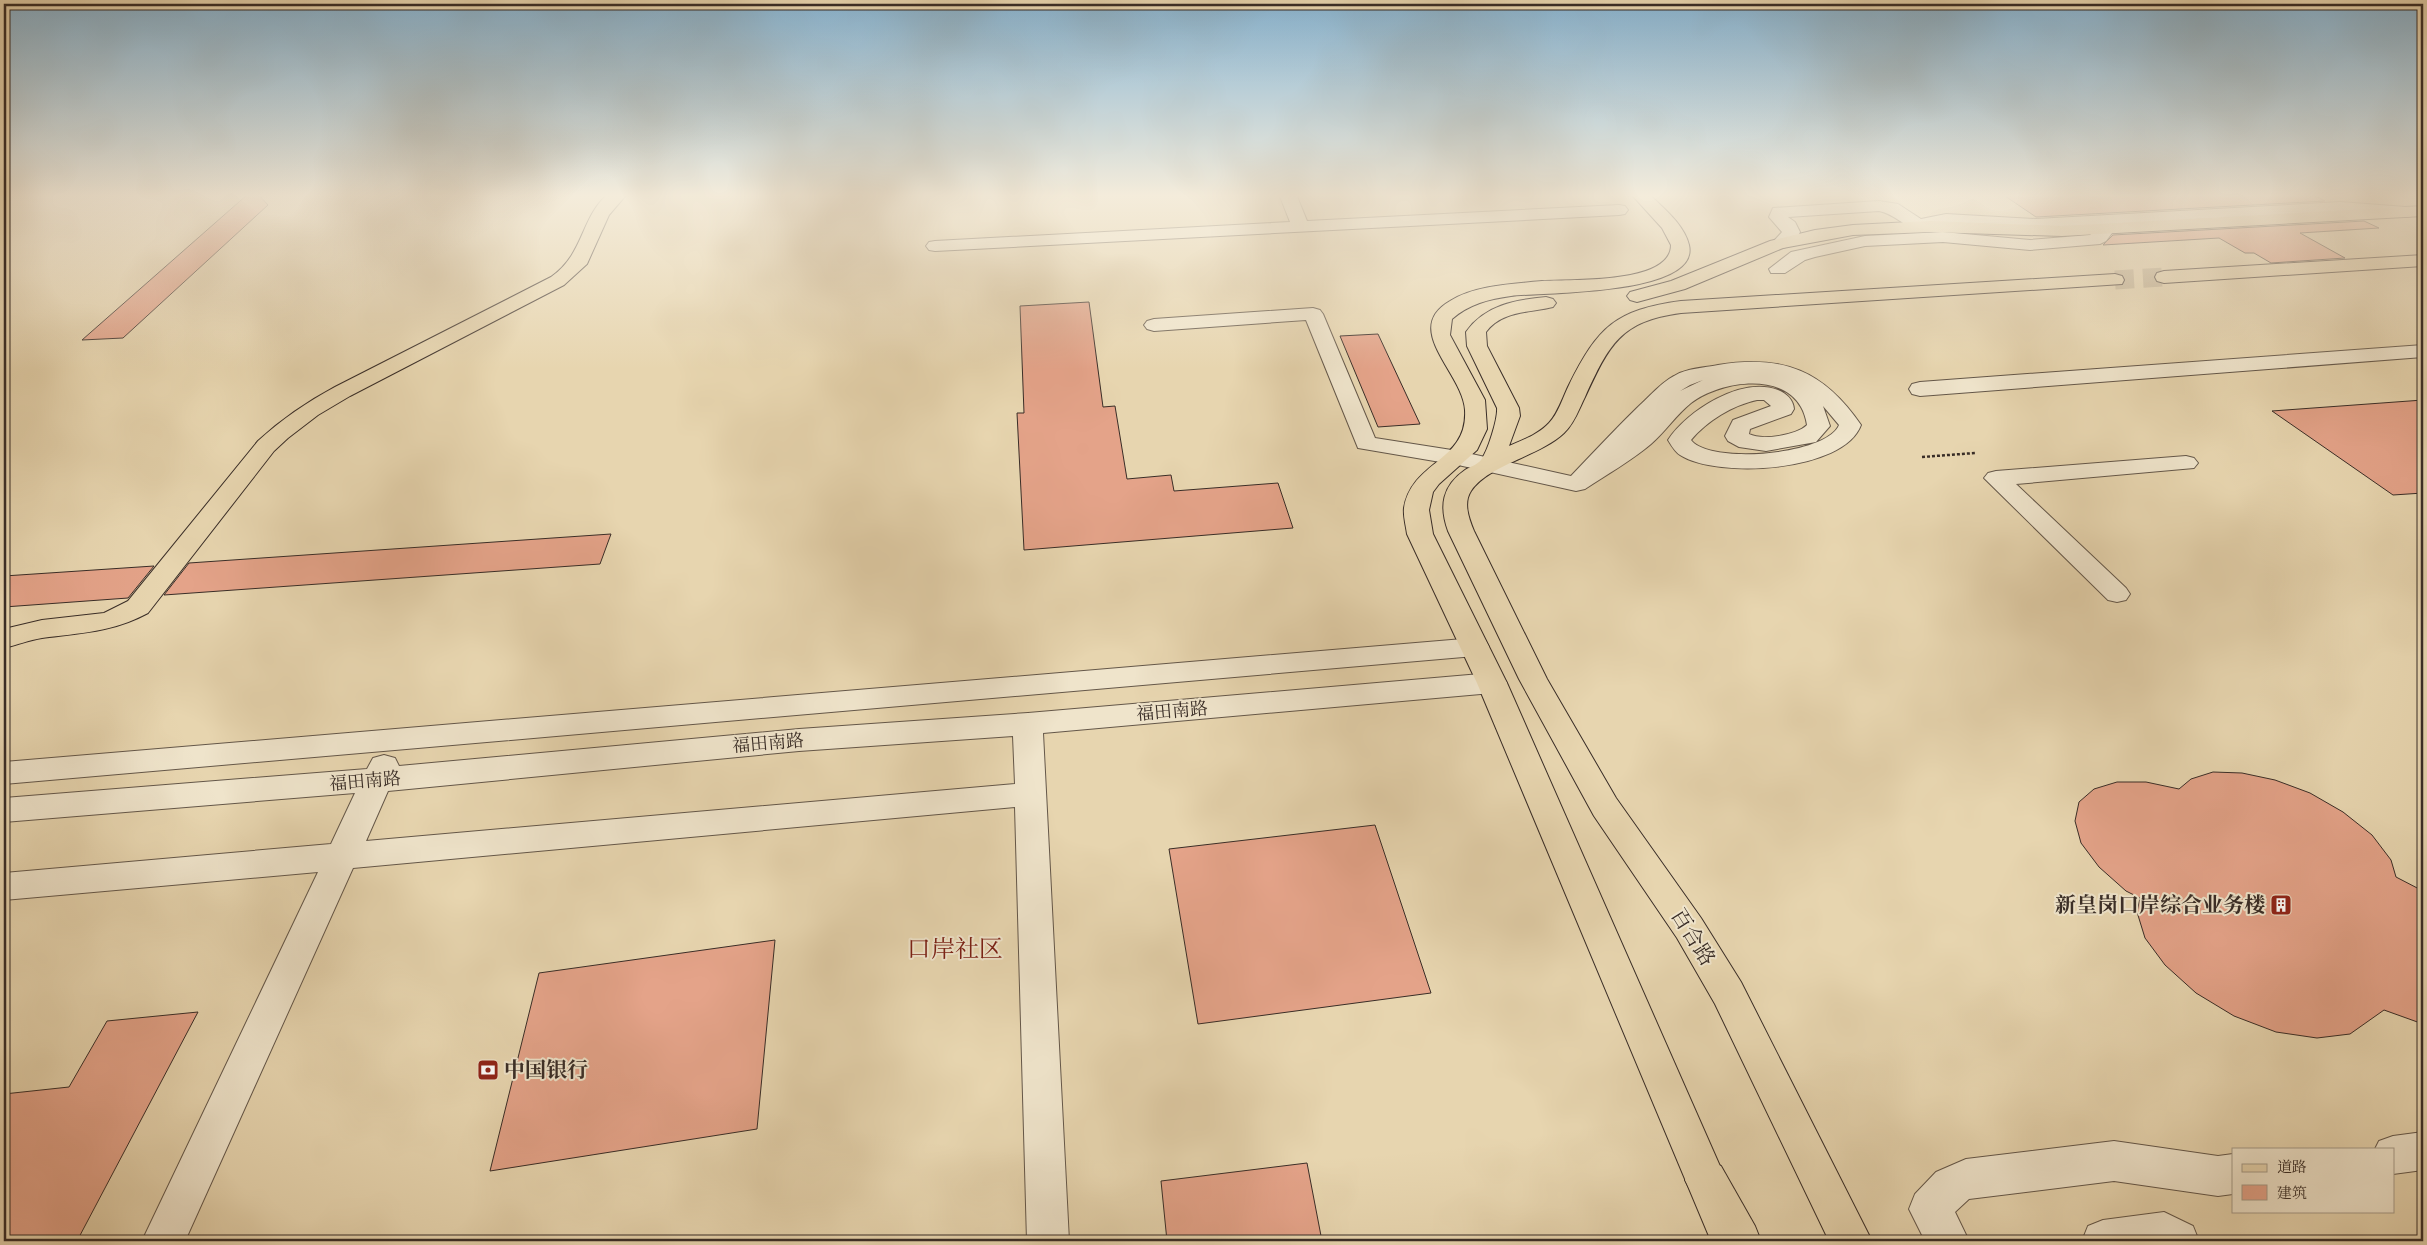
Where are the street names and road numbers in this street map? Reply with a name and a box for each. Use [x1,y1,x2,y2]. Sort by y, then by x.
street label: 福田南路 [1135,697,1209,726]
street label: 福田南路 [731,729,805,758]
street label: 福田南路 [328,767,402,796]
street label: 百合路 [1664,903,1721,971]

